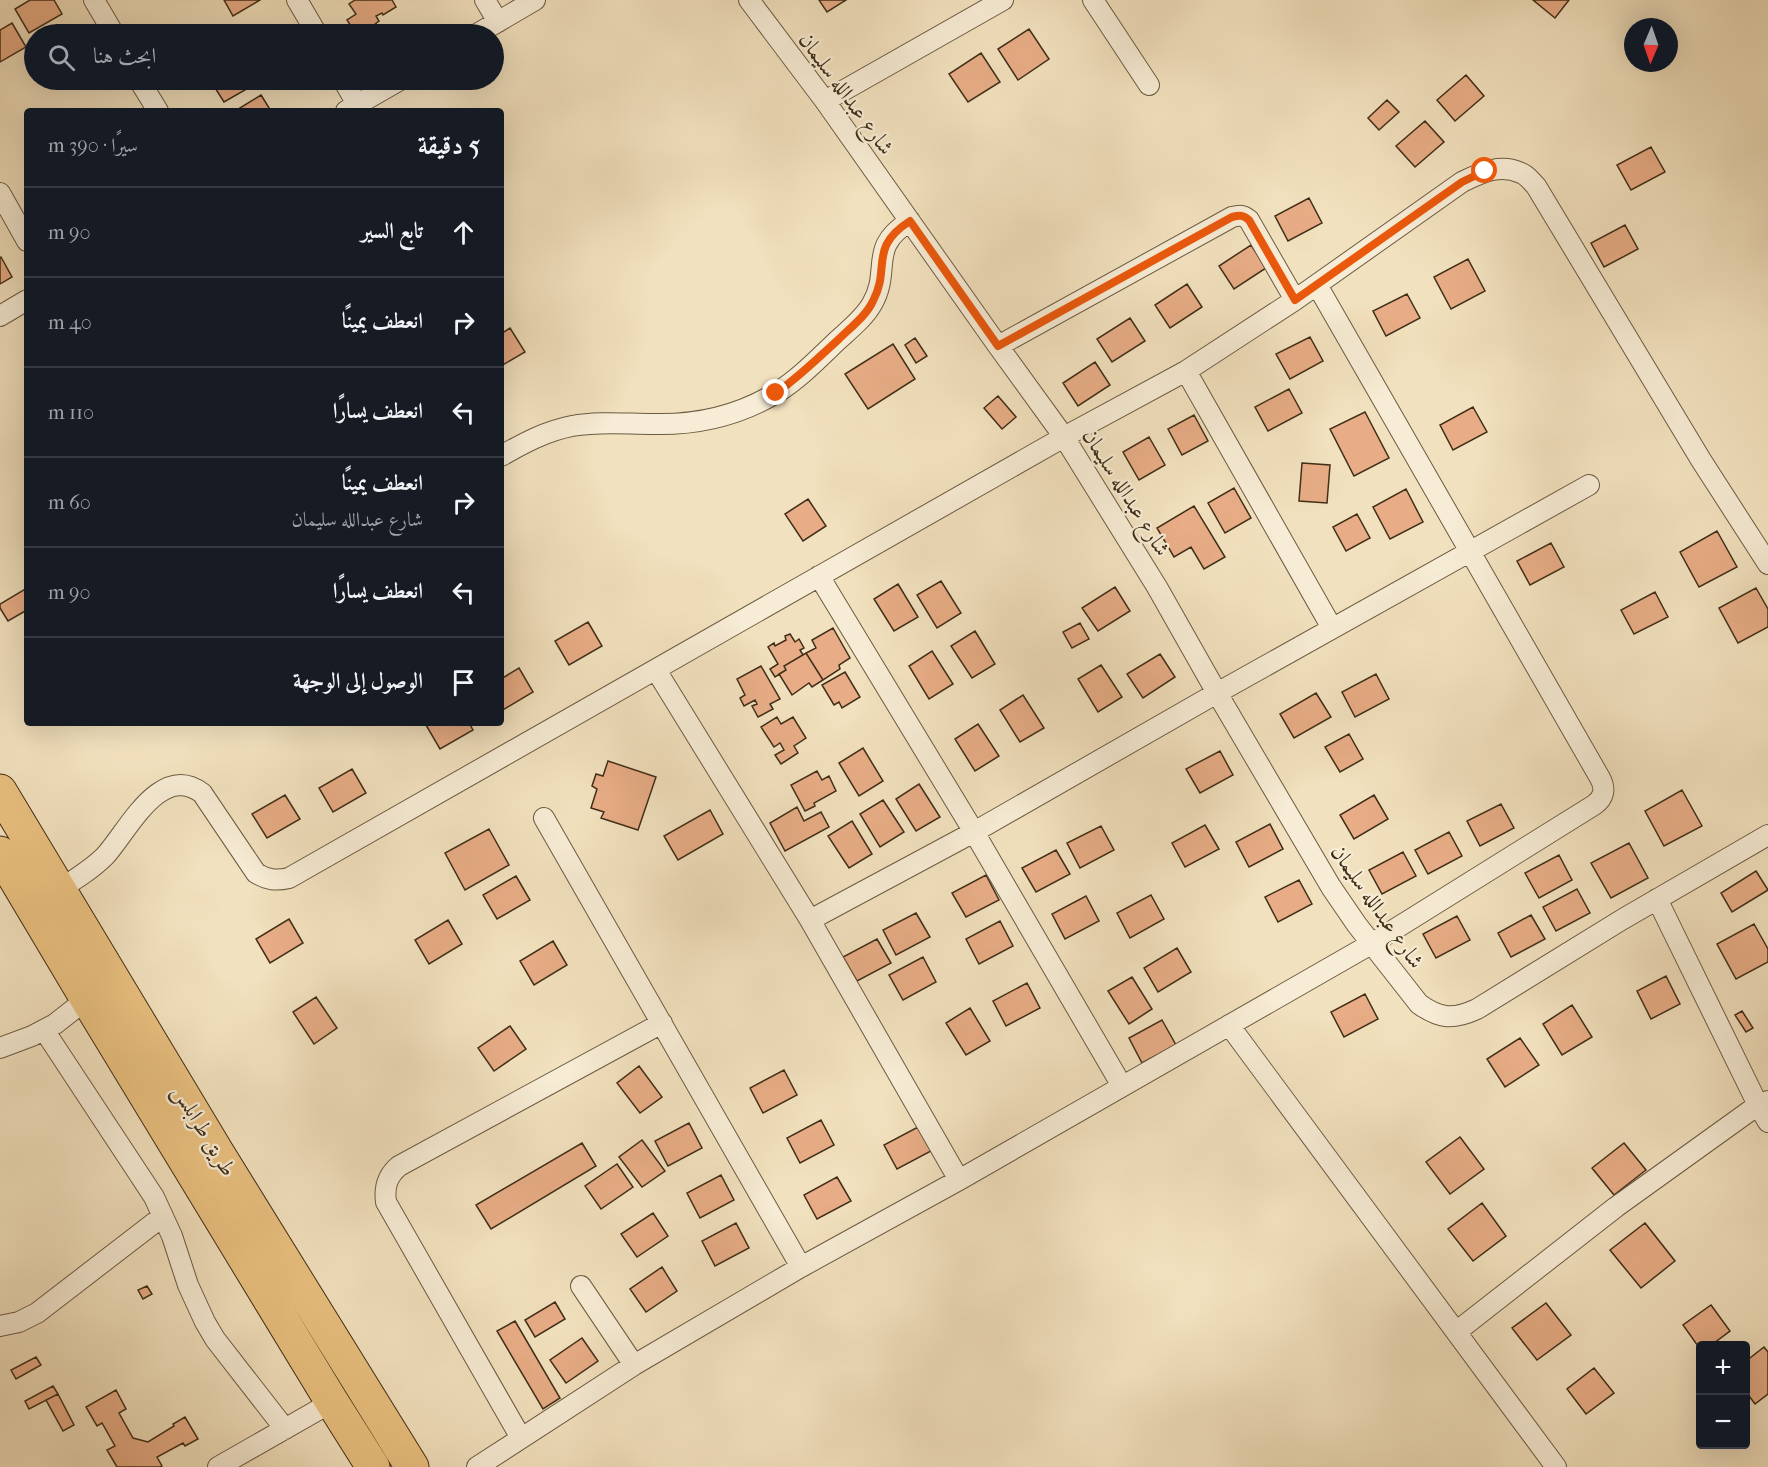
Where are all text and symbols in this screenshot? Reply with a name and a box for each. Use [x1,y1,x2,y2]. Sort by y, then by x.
north arrow [1624,18,1678,72]
search box [24,24,504,90]
street label: شارع عبدالله سليمان [789,27,899,163]
icon: search [45,41,78,74]
text: ابحث هنا [93,43,156,69]
text: 5 دقيقة [418,130,480,161]
text: سيرًا · 390 m [48,134,138,157]
route start [1471,157,1497,183]
icon: ahead [447,216,480,249]
text: تابع السير [361,218,423,244]
text: 90 m [48,221,90,244]
icon: right [447,306,480,339]
text: انعطف يمينًا [342,308,423,334]
text: 40 m [48,311,92,334]
route end [762,379,788,405]
icon: left [447,396,480,429]
text: انعطف يسارًا [333,398,423,424]
text: 110 m [48,401,94,424]
street label: شارع عبدالله سليمان [1073,424,1176,563]
text: انعطف يمينًا [342,470,423,496]
icon: right [447,486,480,519]
text: 60 m [48,491,91,514]
text: شارع عبدالله سليمان [291,508,423,531]
icon: left [447,576,480,609]
text: انعطف يسارًا [333,578,423,604]
text: 90 m [48,581,90,604]
icon: arrive [447,666,480,699]
text: الوصول إلى الوجهة [293,668,423,694]
street label: شارع عبدالله سليمان [1321,840,1429,976]
street label: طريق طرابلس [165,1080,242,1182]
map controls [1696,1341,1750,1449]
button: + [1696,1341,1750,1395]
button: − [1696,1395,1750,1449]

